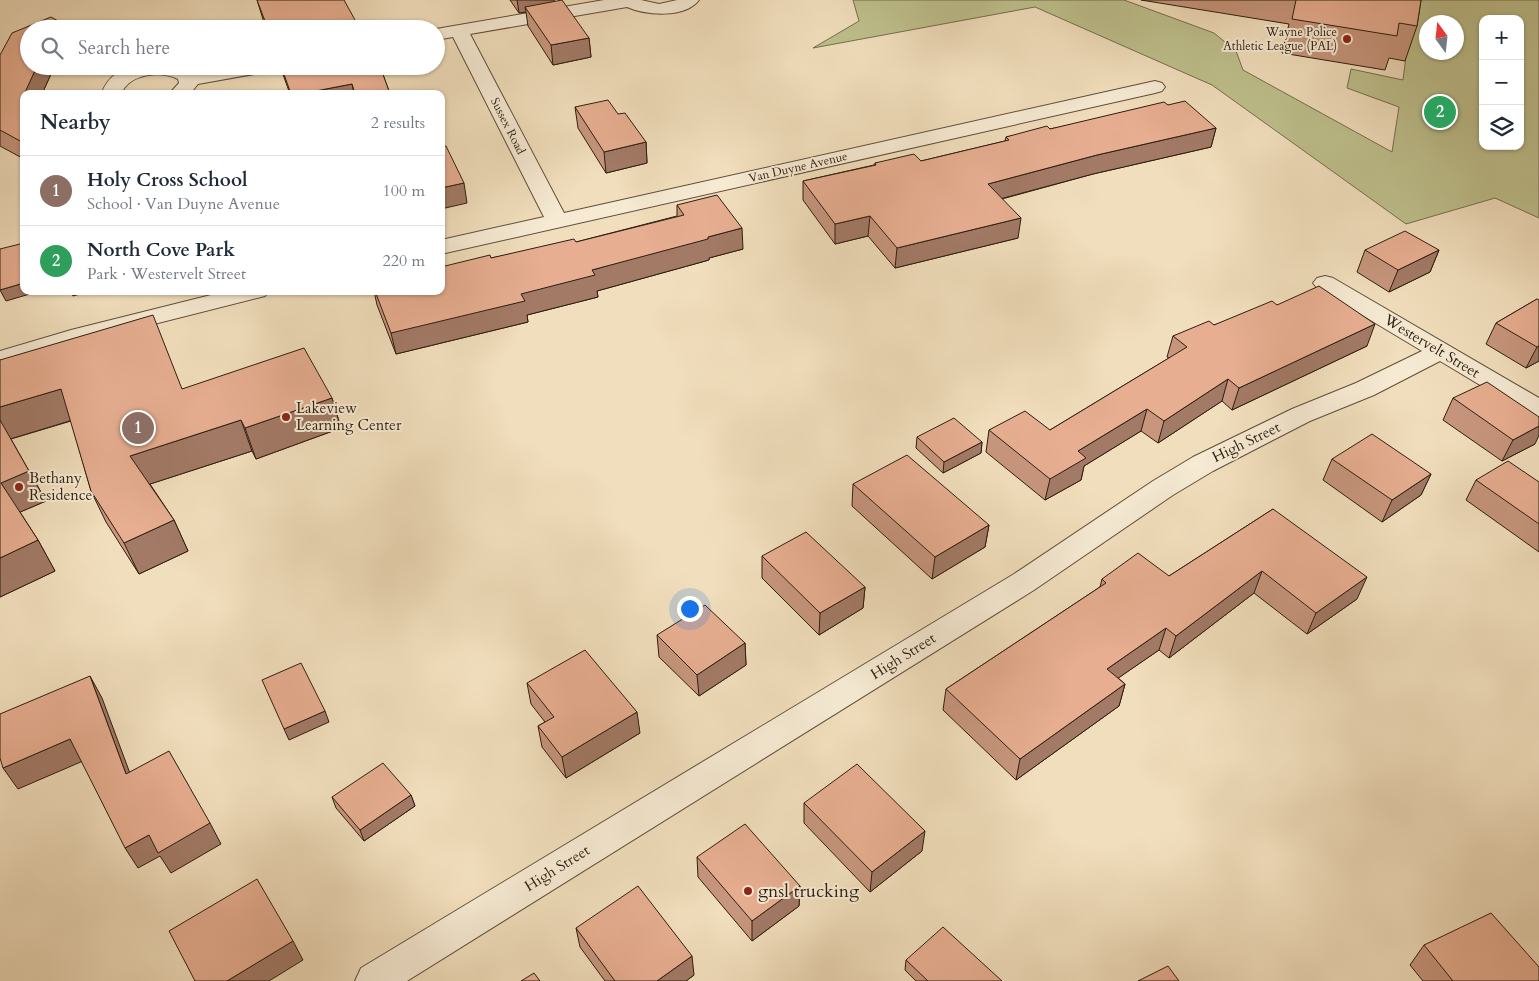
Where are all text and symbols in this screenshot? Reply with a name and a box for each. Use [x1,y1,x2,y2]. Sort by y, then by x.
north arrow [1419,15,1464,60]
map controls [1479,15,1524,150]
button: + [1479,15,1524,60]
search box [20,20,445,75]
place label: Wayne Police Athletic League (PAL) [1223,24,1337,54]
marker: Wayne Police Athletic League (PAL) [1341,33,1353,45]
icon: search [38,34,66,62]
text: Search here [78,35,170,61]
button: − [1479,60,1524,105]
pin: 2 [1424,93,1456,131]
street label: Sussex Road [487,95,529,158]
button: layers [1479,105,1524,150]
text: Nearby [40,108,111,137]
text: 2 results [371,112,425,134]
street label: Van Duyne Avenue [747,148,849,186]
text: Holy Cross School [87,167,248,193]
text: 1 [52,180,60,202]
text: 100 m [383,180,425,202]
text: School · Van Duyne Avenue [87,193,280,215]
text: North Cove Park [87,237,235,263]
text: 2 [52,250,60,272]
text: 220 m [383,250,425,272]
text: Park · Westervelt Street [87,263,246,285]
street label: Westervelt Street [1379,309,1484,383]
place label: Lakeview Learning Center [296,398,402,435]
pin: 1 [122,409,154,447]
marker: Lakeview Learning Center [280,411,292,423]
street label: High Street [1209,417,1284,467]
place label: Bethany Residence [29,468,93,505]
marker: Bethany Residence [13,481,25,493]
your location [677,596,703,622]
street label: High Street [867,628,940,684]
street label: High Street [521,840,594,896]
place label: gnsl trucking [758,879,860,904]
marker: gnsl trucking [742,885,754,897]

